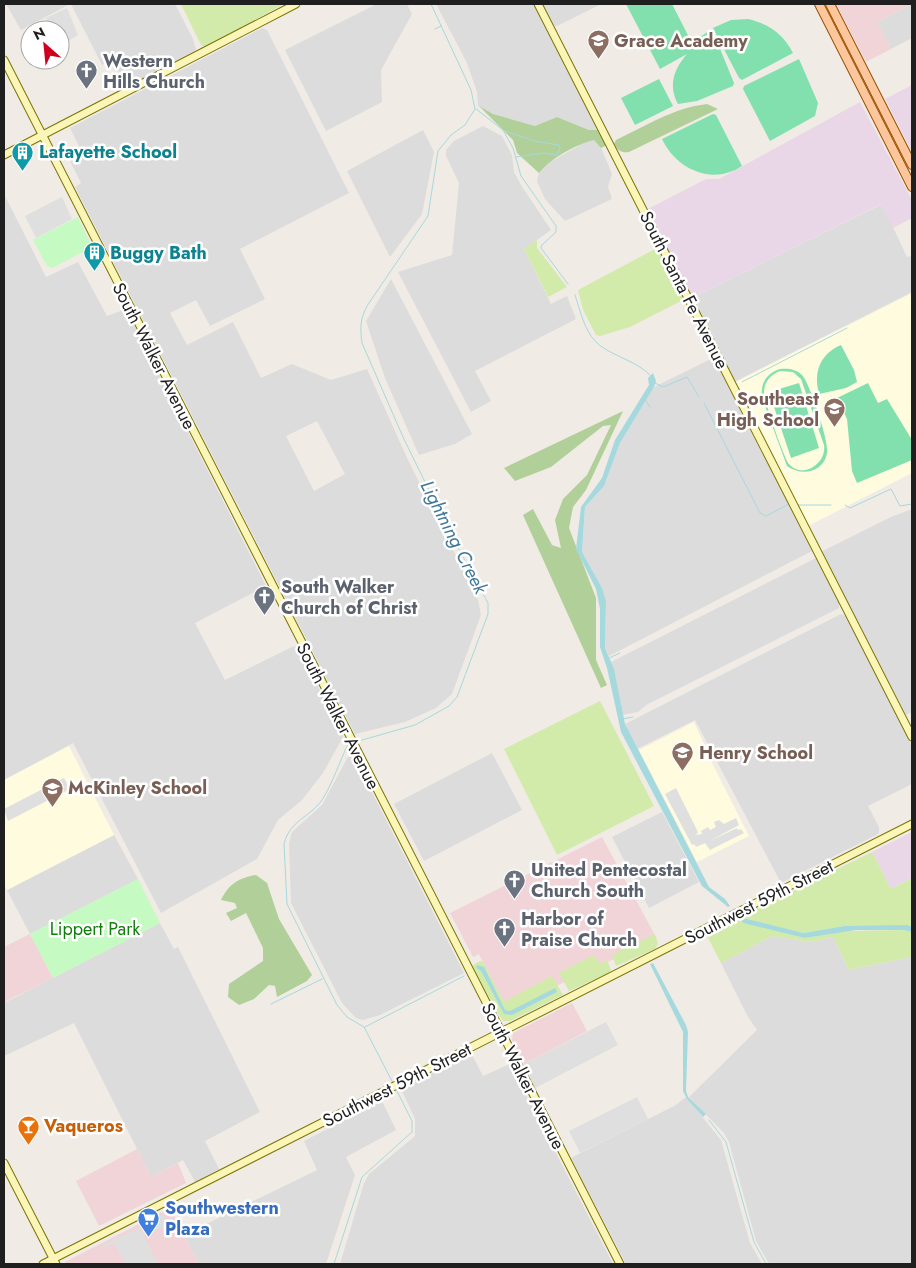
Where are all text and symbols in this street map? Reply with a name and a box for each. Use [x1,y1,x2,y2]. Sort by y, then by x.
north arrow [20,20,70,70]
text: N [30,22,49,45]
place label: Grace Academy [614,28,748,54]
school or university icon: Grace Academy [586,29,610,60]
place label: Western Hills Church [103,48,205,95]
church icon: Western Hills Church [75,59,99,90]
place label: Lafayette School [39,139,177,165]
building icon: Lafayette School [11,140,35,171]
street label: South Santa Fe Avenue [633,207,735,373]
place label: Buggy Bath [110,240,207,266]
building icon: Buggy Bath [82,241,106,272]
street label: South Walker Avenue [106,278,202,434]
place label: Southeast High School [717,386,819,433]
school or university icon: Southeast High School [823,397,847,428]
water label: Lightning Creek [414,476,495,599]
place label: South Walker Church of Christ [281,574,418,621]
church icon: South Walker Church of Christ [253,585,277,616]
street label: South Walker Avenue [290,638,386,794]
place label: Henry School [699,740,813,766]
school or university icon: Henry School [671,741,695,772]
place label: McKinley School [68,775,207,801]
school or university icon: McKinley School [40,776,64,807]
street label: Southwest 59th Street [680,853,838,951]
place label: United Pentecostal Church South [531,857,687,904]
church icon: United Pentecostal Church South [503,868,527,899]
place label: Harbor of Praise Church [521,906,637,953]
park label: Lippert Park [50,916,140,942]
church icon: Harbor of Praise Church [493,917,517,948]
street label: South Walker Avenue [475,998,571,1154]
street label: Southwest 59th Street [318,1036,476,1134]
place label: Vaqueros [43,1113,123,1139]
bar icon: Vaqueros [16,1114,40,1145]
place label: Southwestern Plaza [165,1195,279,1242]
supermarket icon: Southwestern Plaza [137,1206,161,1237]

